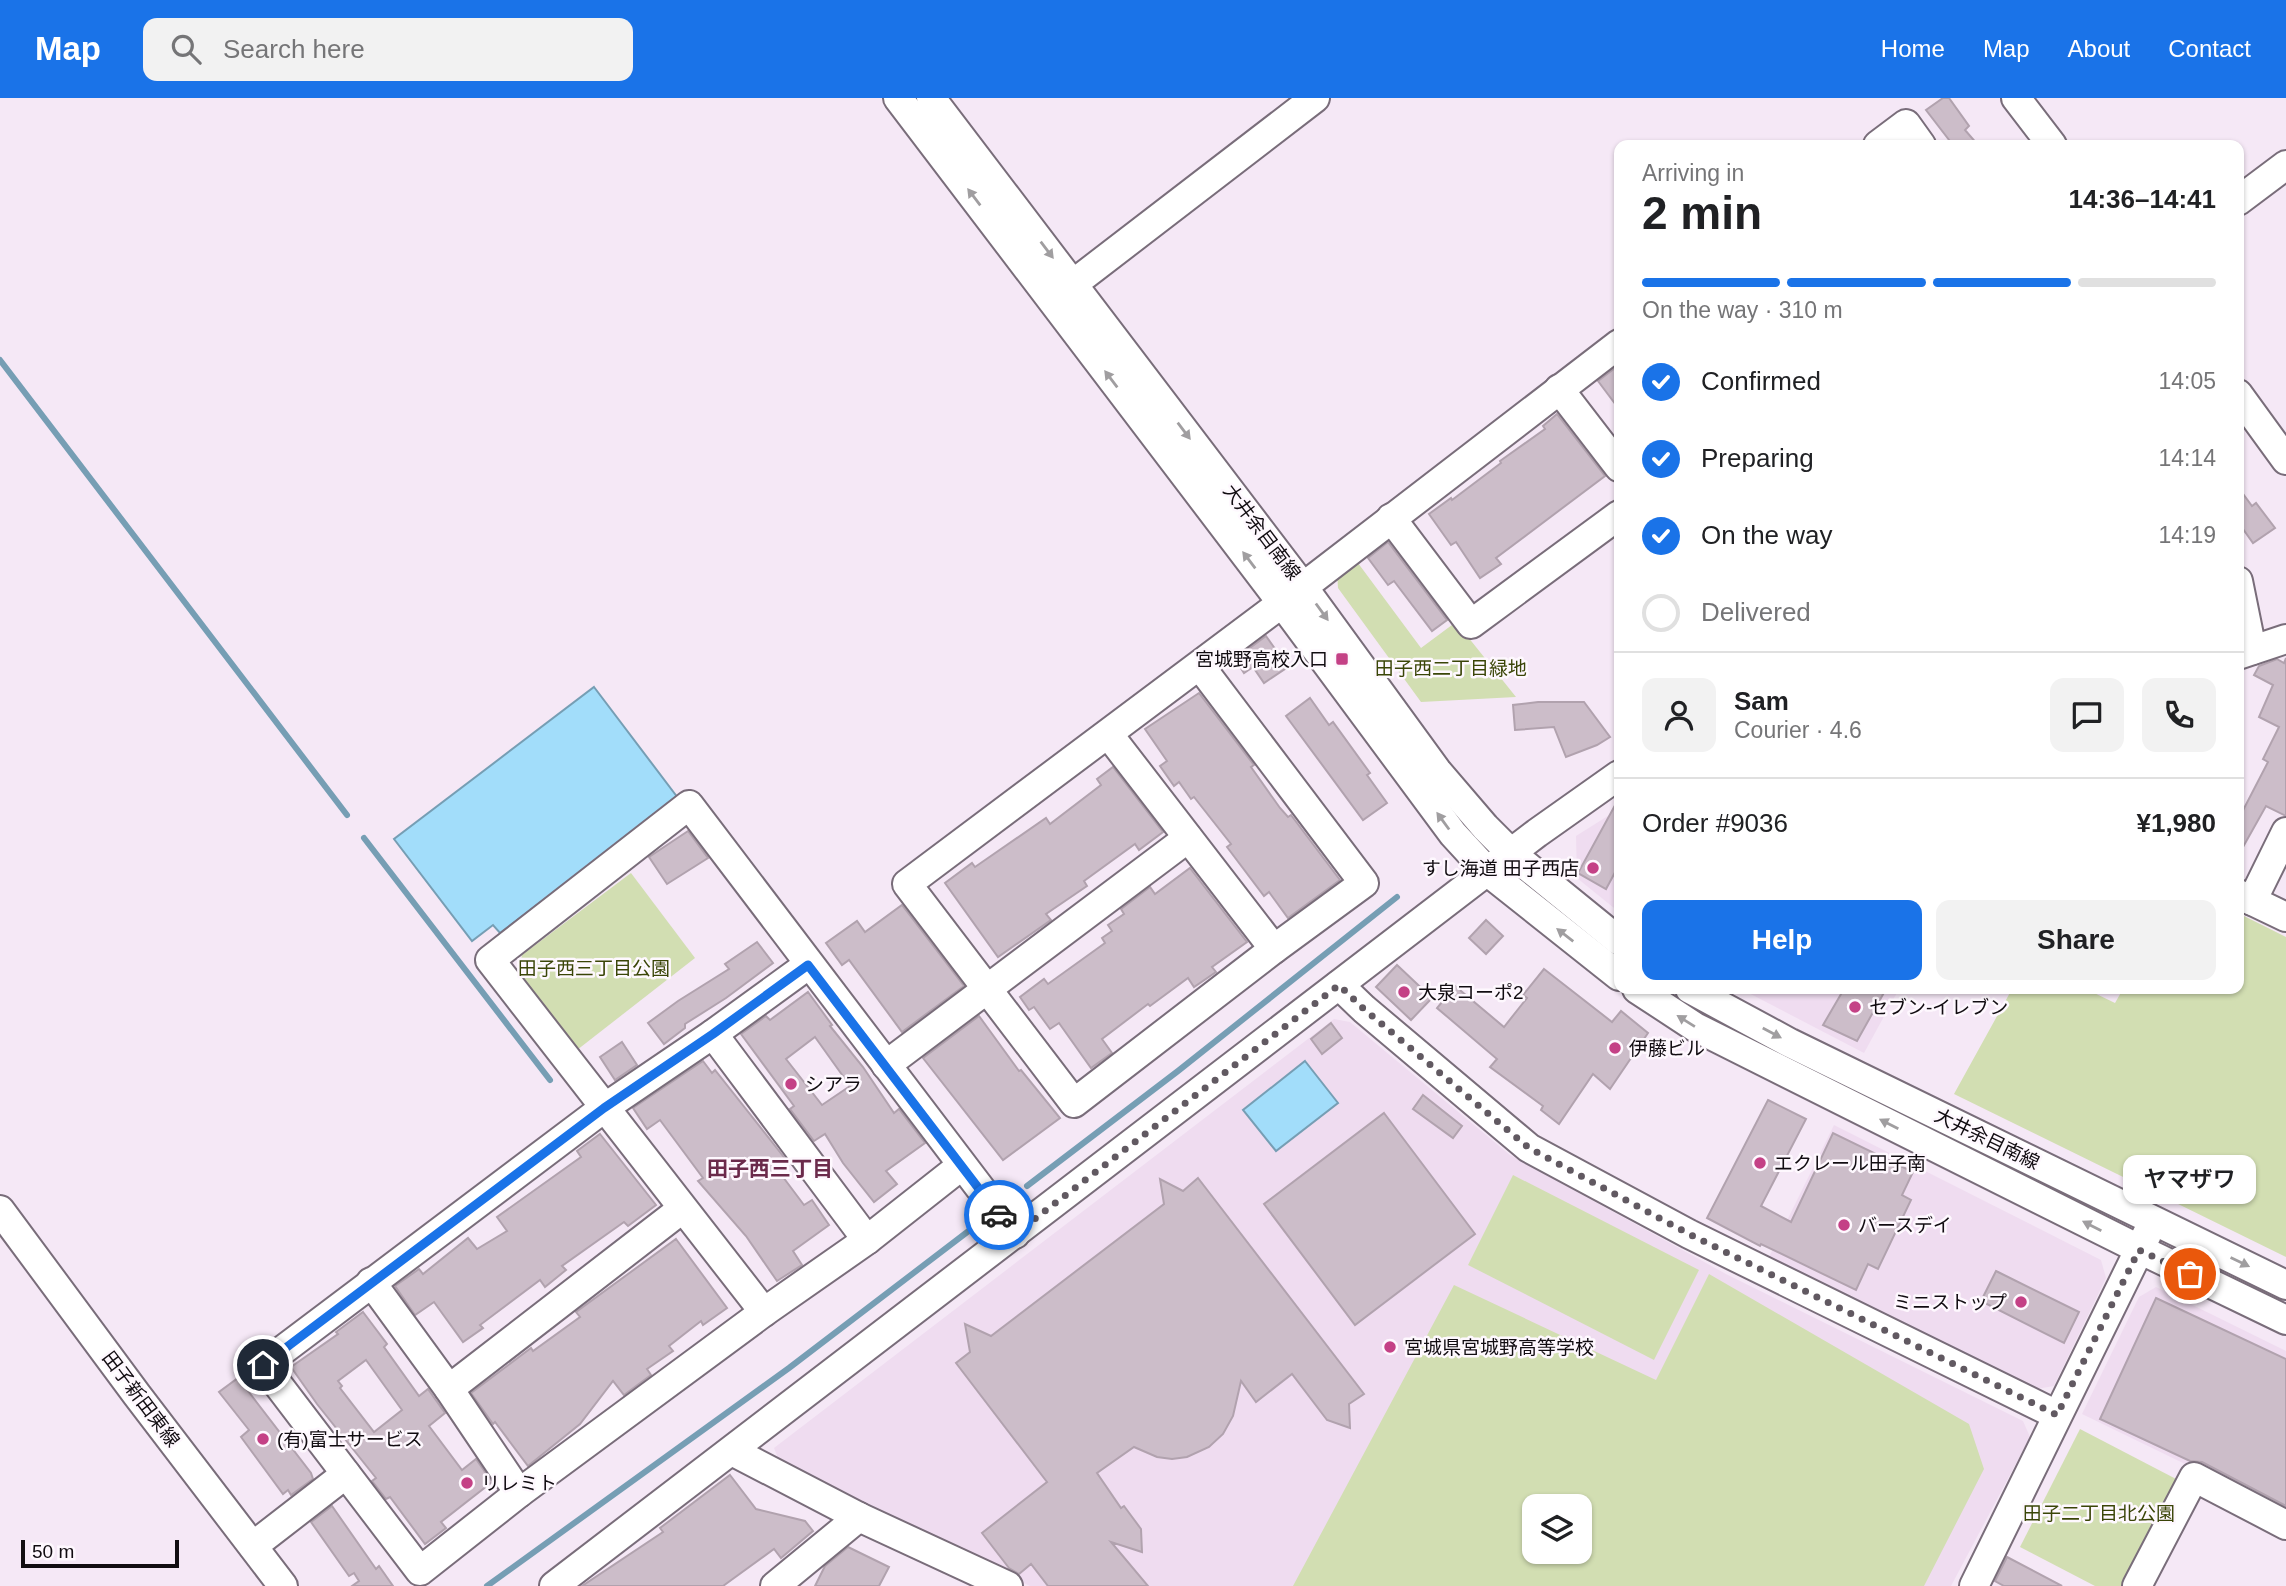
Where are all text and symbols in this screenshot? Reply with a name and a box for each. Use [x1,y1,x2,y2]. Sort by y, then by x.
search box [143,18,633,81]
text: Map [35,30,101,67]
icon: search [167,30,205,68]
text: Search here [223,34,365,64]
text: Home [1881,35,1945,62]
text: Map [1983,35,2030,62]
text: About [2068,35,2130,62]
text: Contact [2168,35,2251,62]
text: Arriving in [1642,160,1744,186]
text: 14:36–14:41 [2069,184,2216,214]
text: 2 min [1642,187,1762,239]
one-way arrow [966,189,981,207]
one-way arrow [1039,240,1054,258]
text: On the way · 310 m [1642,297,1843,323]
icon: check [1642,363,1680,401]
text: Confirmed [1701,366,1821,396]
text: 14:05 [2158,368,2216,394]
one-way arrow [1104,370,1119,388]
one-way arrow [1177,422,1191,440]
icon: check [1642,440,1680,478]
text: Preparing [1701,443,1814,473]
text: 14:14 [2158,445,2216,471]
street label: 大井余目南線 [1219,480,1305,584]
icon: check [1642,517,1680,555]
text: On the way [1701,520,1833,550]
text: 14:19 [2158,522,2216,548]
one-way arrow [1242,551,1257,569]
text: Delivered [1701,597,1811,627]
one-way arrow [1314,603,1328,621]
place label: 宮城野高校入口 [1195,649,1328,670]
marker: 宮城野高校入口 [1334,651,1350,667]
park label: 田子西二丁目緑地 [1375,658,1527,679]
button: person [1642,678,1716,752]
button: chat [2050,678,2124,752]
button: phone [2142,678,2216,752]
text: Sam [1734,686,1789,716]
text: Courier · 4.6 [1734,717,1862,743]
text: Order #9036 [1642,808,1788,838]
text: ¥1,980 [2136,808,2216,838]
one-way arrow [1436,812,1450,830]
place label: すし海道 田子西店 [1422,858,1579,879]
marker: すし海道 田子西店 [1585,860,1601,876]
button: Help [1642,900,1922,980]
button: Share [1936,900,2216,980]
one-way arrow [1556,927,1574,942]
park label: 田子西三丁目公園 [518,958,670,979]
place label: 大泉コーポ2 [1418,982,1524,1003]
marker: 大泉コーポ2 [1396,984,1412,1000]
place label: セブン-イレブン [1869,997,2008,1018]
marker: セブン-イレブン [1847,999,1863,1015]
one-way arrow [1677,1014,1696,1027]
one-way arrow [1762,1026,1782,1038]
place label: 伊藤ビル [1629,1038,1705,1059]
marker: 伊藤ビル [1607,1040,1623,1056]
place label: シアラ [805,1074,862,1095]
marker: シアラ [783,1076,799,1092]
street label: 大井余目南線 [1931,1105,2043,1173]
one-way arrow [1879,1119,1899,1130]
place label: エクレール田子南 [1774,1153,1926,1174]
marker: エクレール田子南 [1752,1155,1768,1171]
callout: ヤマザワ [2124,1155,2256,1204]
district label: 田子西三丁目 [707,1157,833,1180]
text: ヤマザワ [2144,1166,2236,1192]
courier [964,1180,1034,1250]
icon: car [980,1196,1018,1234]
place label: バースデイ [1858,1215,1952,1236]
marker: バースデイ [1836,1217,1852,1233]
one-way arrow [2082,1220,2102,1231]
pin [2160,1244,2220,1304]
icon: bag [2171,1255,2209,1293]
one-way arrow [2230,1257,2250,1268]
place label: ミニストップ [1893,1292,2007,1313]
marker: ミニストップ [2013,1294,2029,1310]
pin [233,1335,293,1395]
place label: 宮城県宮城野高等学校 [1404,1337,1594,1358]
marker: 宮城県宮城野高等学校 [1382,1339,1398,1355]
icon: home [244,1346,282,1384]
street label: 田子新田東線 [98,1347,184,1451]
place label: (有)富士サービス [277,1429,423,1450]
marker: (有)富士サービス [255,1431,271,1447]
place label: リレミト [481,1473,557,1494]
marker: リレミト [459,1475,475,1491]
map controls [1522,1494,1592,1564]
button: layers [1522,1494,1592,1564]
park label: 田子二丁目北公園 [2023,1503,2175,1524]
scale bar [21,1537,178,1569]
text: 50 m [32,1541,74,1562]

